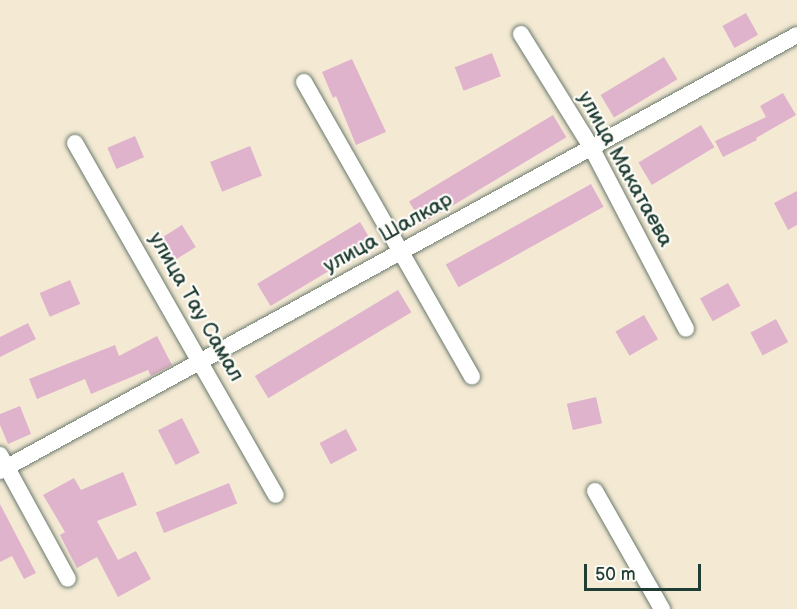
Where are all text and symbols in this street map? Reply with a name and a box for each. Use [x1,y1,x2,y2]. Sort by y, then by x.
street label: улица Макатаева [572,87,678,251]
street label: улица Шалкар [319,187,457,279]
street label: улица Тау Самал [143,228,249,386]
scale bar [587,552,704,590]
text: 50 m [595,564,636,585]

